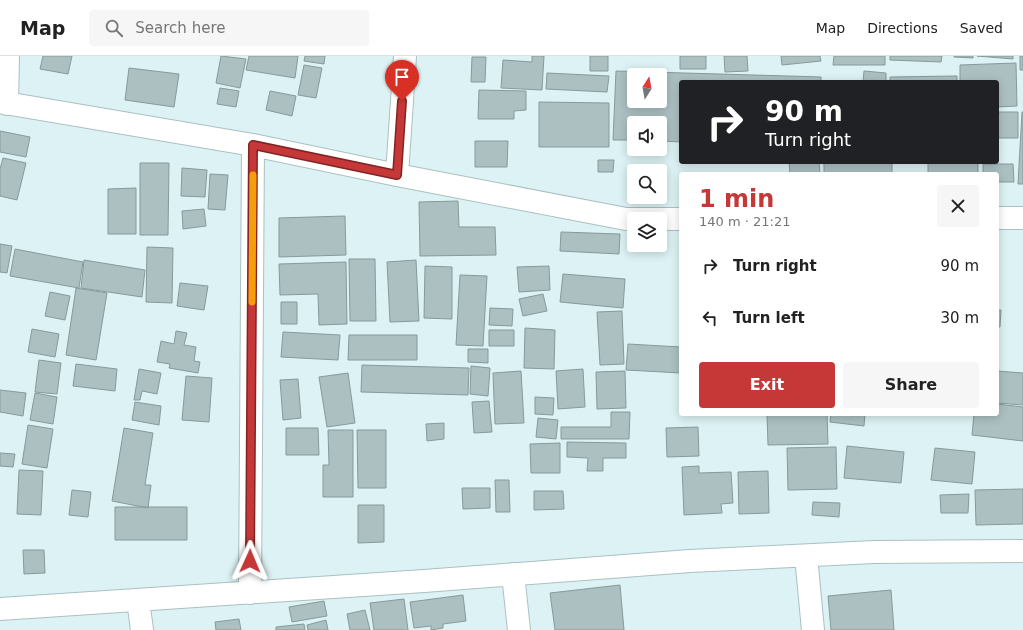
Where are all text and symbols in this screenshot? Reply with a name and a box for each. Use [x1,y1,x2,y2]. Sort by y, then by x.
search box [89,10,369,46]
text: Map [20,17,65,39]
icon: search [103,17,125,39]
text: Search here [135,19,225,37]
text: Map [816,20,845,36]
text: Directions [867,20,938,36]
text: Saved [960,20,1003,36]
pin [385,60,419,101]
icon: arrive [391,66,413,88]
north arrow [627,68,667,108]
map controls [627,68,667,252]
text: 90 m [765,95,843,128]
icon: right [699,96,751,148]
button: sound [627,116,667,156]
text: Turn right [765,129,851,150]
button: search [627,164,667,204]
text: 1 min [699,185,774,213]
button: close [937,185,979,227]
button: layers [627,212,667,252]
text: 140 m · 21:21 [699,214,790,229]
icon: right [699,255,721,277]
text: Turn right [733,257,817,275]
text: 90 m [941,257,979,275]
icon: left [699,307,721,329]
text: Turn left [733,309,805,327]
text: 30 m [941,309,979,327]
button: Exit [699,362,835,408]
button: Share [843,362,979,408]
position arrow [229,540,271,582]

